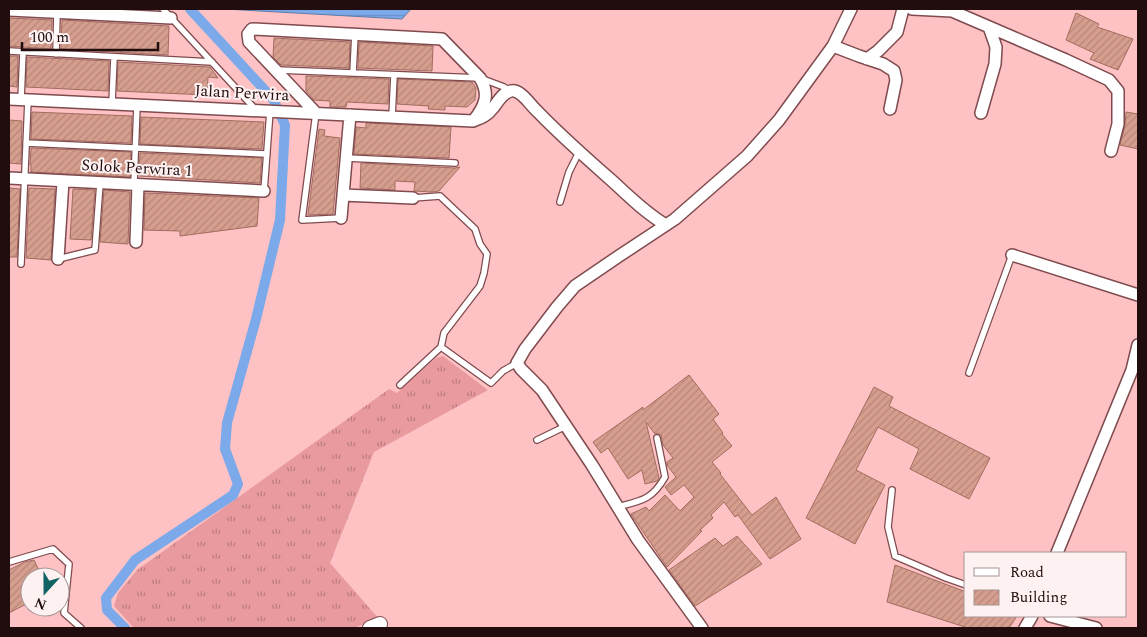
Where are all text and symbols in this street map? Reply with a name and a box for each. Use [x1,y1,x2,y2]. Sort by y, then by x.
scale bar [22,20,159,52]
text: 100 m [30,26,69,49]
street label: Jalan Perwira [194,79,290,107]
street label: Solok Perwira 1 [81,153,193,183]
legend [964,552,1127,617]
text: Road [1010,561,1044,584]
north arrow [20,567,70,617]
text: Building [1010,586,1067,609]
text: N [31,592,50,616]

